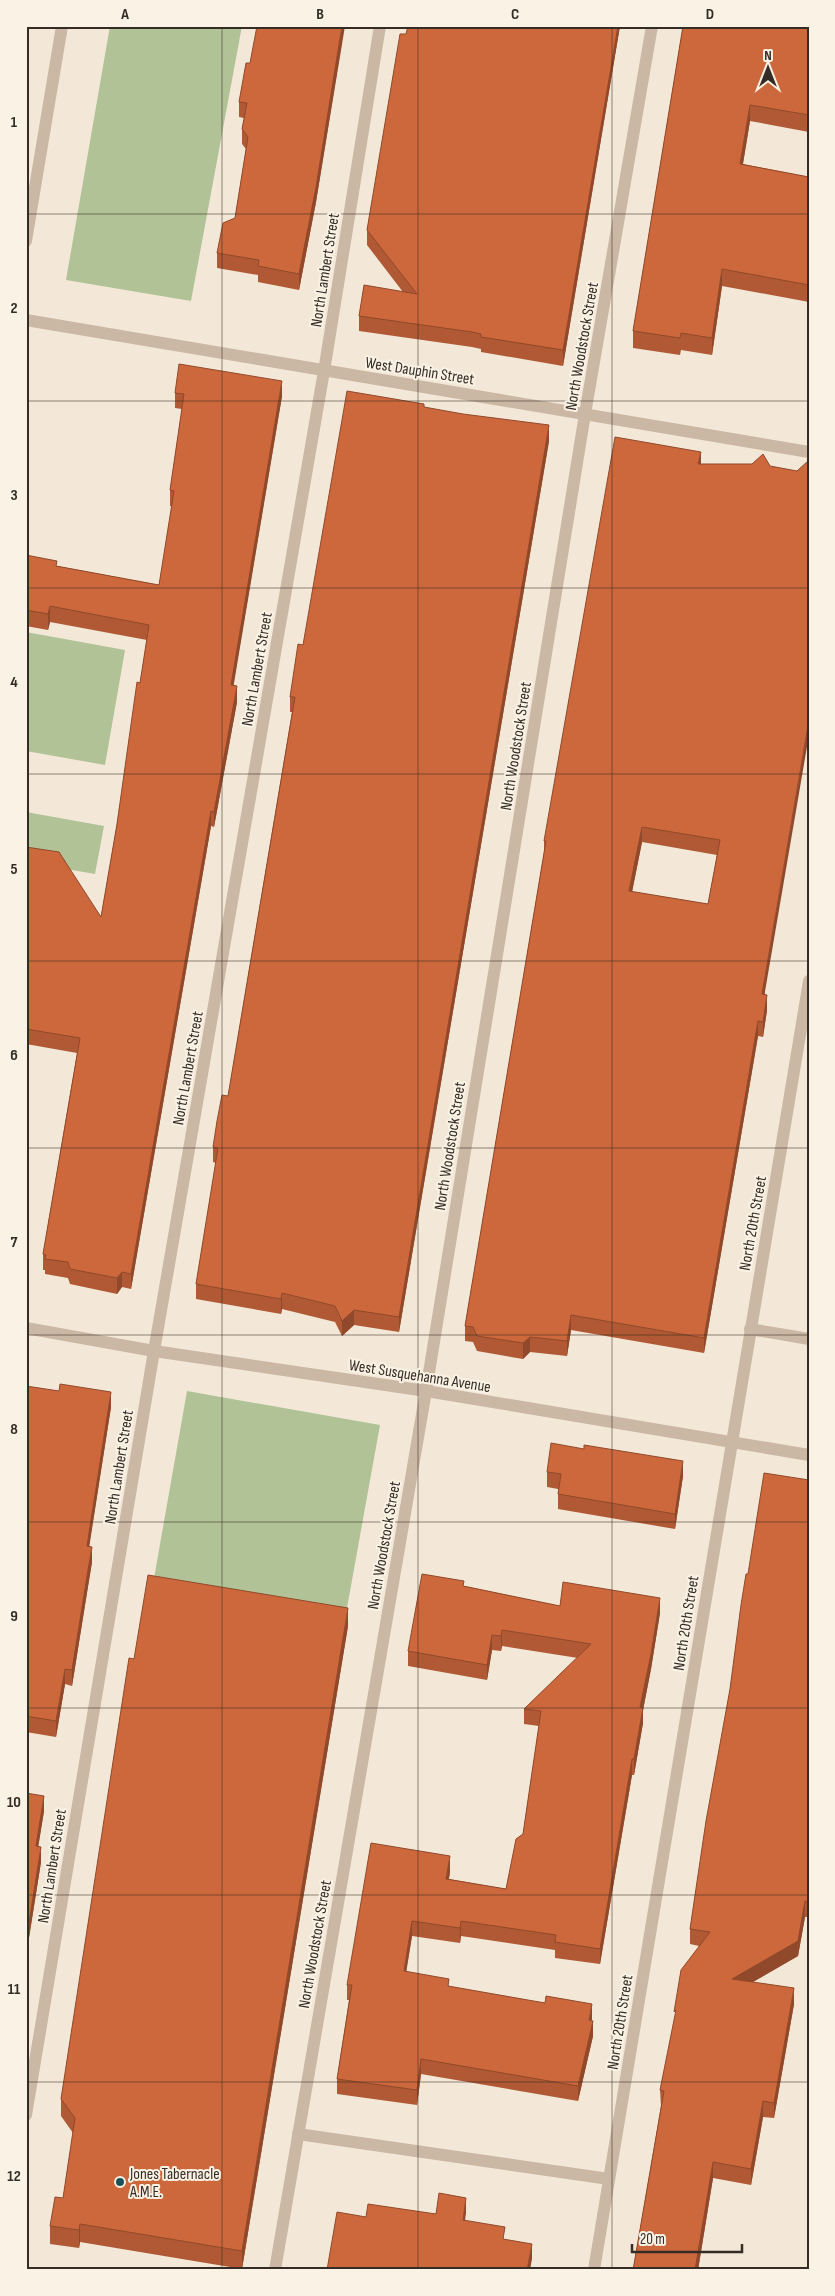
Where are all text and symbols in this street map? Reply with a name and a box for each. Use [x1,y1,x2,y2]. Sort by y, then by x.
text: A [120,5,129,24]
text: B [316,5,324,24]
text: C [511,5,519,24]
text: D [706,5,714,24]
north arrow [742,42,792,92]
text: N [764,47,772,64]
text: 1 [11,113,18,132]
street label: North Lambert Street [307,212,344,329]
street label: North Woodstock Street [562,281,603,412]
text: 2 [10,299,18,318]
street label: West Dauphin Street [364,353,476,389]
text: 3 [10,486,18,505]
street label: North Lambert Street [238,611,277,728]
text: 4 [10,673,18,692]
street label: North Woodstock Street [497,680,536,812]
text: 5 [10,860,18,879]
street label: North Lambert Street [169,1010,208,1127]
text: 6 [10,1046,18,1065]
street label: North Woodstock Street [431,1080,470,1212]
street label: North 20th Street [736,1174,771,1272]
text: 7 [11,1233,18,1252]
street label: West Susquehanna Avenue [347,1356,492,1397]
street label: North Lambert Street [101,1409,138,1526]
text: 8 [10,1420,18,1439]
street label: North Woodstock Street [364,1480,405,1611]
street label: North 20th Street [670,1574,703,1672]
text: 9 [10,1607,18,1626]
text: 10 [7,1793,21,1812]
street label: North Lambert Street [34,1808,71,1925]
street label: North Woodstock Street [295,1879,336,2010]
street label: North 20th Street [604,1973,637,2071]
text: 11 [8,1980,21,1999]
place label: Jones Tabernacle A.M.E. [129,2165,220,2202]
text: 12 [7,2167,21,2186]
marker: Jones Tabernacle A.M.E. [114,2176,126,2188]
scale bar [632,2221,742,2253]
text: 20 m [640,2230,665,2249]

